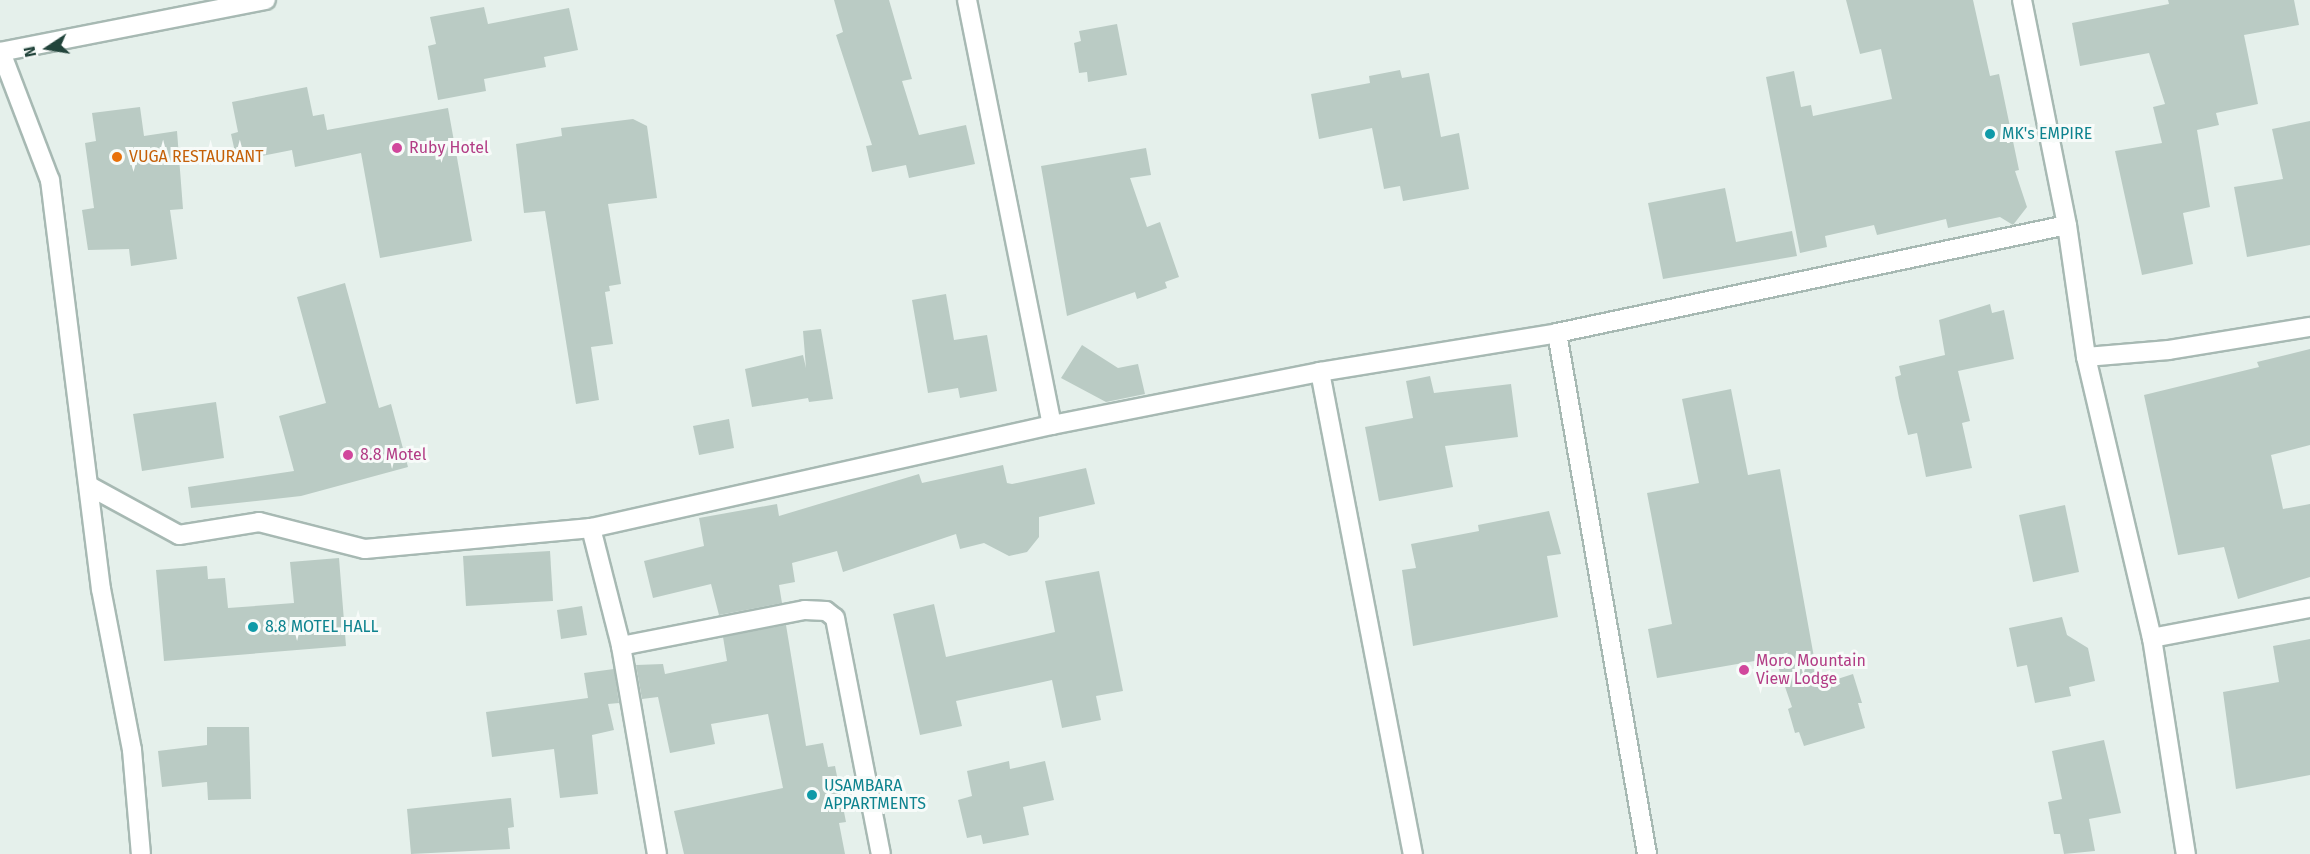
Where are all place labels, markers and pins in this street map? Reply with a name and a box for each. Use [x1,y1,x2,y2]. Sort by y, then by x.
place label: MK's EMPIRE [2002,124,2092,144]
marker: MK's EMPIRE [1983,127,1997,141]
place label: Ruby Hotel [409,138,489,158]
marker: Ruby Hotel [390,141,404,155]
place label: VUGA RESTAURANT [129,147,264,167]
marker: VUGA RESTAURANT [110,150,124,164]
place label: 8.8 Motel [360,445,426,465]
marker: 8.8 Motel [341,448,355,462]
place label: 8.8 MOTEL HALL [265,617,379,637]
marker: 8.8 MOTEL HALL [246,620,260,634]
place label: Moro Mountain View Lodge [1756,651,1866,689]
marker: Moro Mountain View Lodge [1737,663,1751,677]
place label: USAMBARA APPARTMENTS [824,776,926,814]
marker: USAMBARA APPARTMENTS [805,788,819,802]

